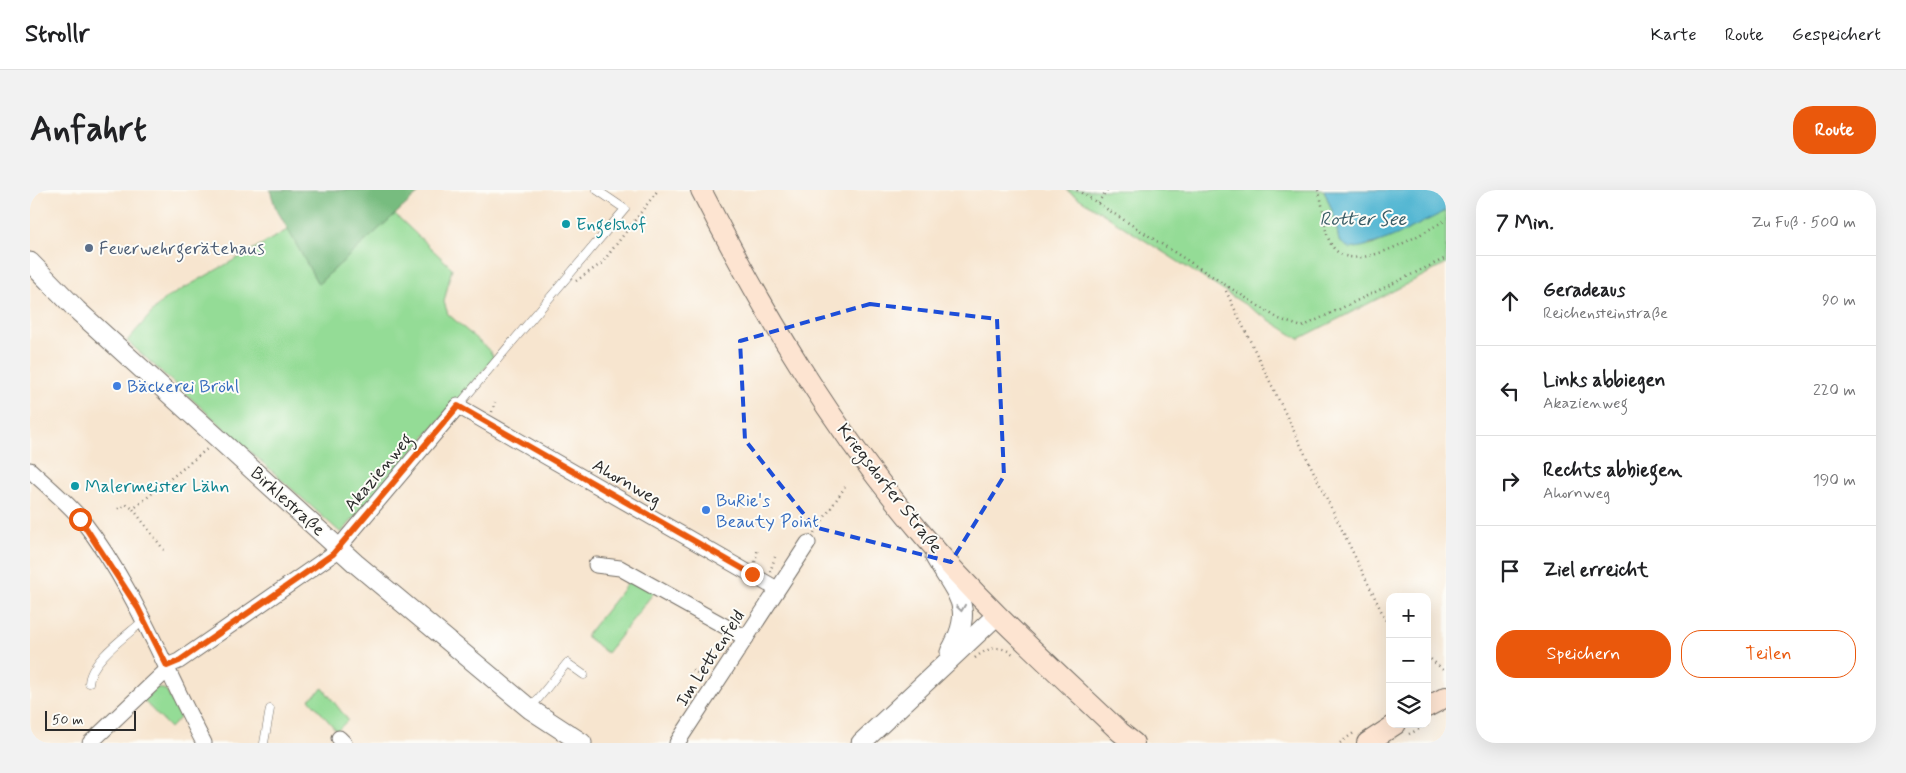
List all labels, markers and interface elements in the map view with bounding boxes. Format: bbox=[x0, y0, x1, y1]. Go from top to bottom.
text: Strollr bbox=[25, 19, 89, 50]
text: Karte bbox=[1651, 23, 1697, 47]
text: Route bbox=[1725, 23, 1764, 47]
text: Gespeichert bbox=[1792, 23, 1881, 47]
button: Route bbox=[1793, 106, 1876, 154]
text: Anfahrt bbox=[30, 107, 147, 153]
water label: Rotter See bbox=[1319, 207, 1408, 232]
text: 7 Min. bbox=[1496, 209, 1554, 237]
text: Zu Fuß · 500 m bbox=[1751, 212, 1856, 233]
place label: Engelshof bbox=[576, 213, 646, 239]
marker: Engelshof bbox=[560, 218, 572, 230]
place label: Feuerwehrgerätehaus bbox=[99, 237, 265, 263]
marker: Feuerwehrgerätehaus bbox=[83, 242, 95, 254]
text: Geradeaus bbox=[1543, 278, 1625, 303]
icon: ahead bbox=[1496, 287, 1524, 315]
text: 90 m bbox=[1822, 290, 1856, 311]
text: Reichensteinstraße bbox=[1543, 303, 1668, 324]
text: Links abbiegen bbox=[1543, 368, 1665, 393]
place label: Bäckerei Bröhl bbox=[127, 375, 239, 399]
icon: left bbox=[1496, 377, 1524, 405]
marker: Bäckerei Bröhl bbox=[111, 380, 123, 392]
text: 220 m bbox=[1813, 380, 1856, 401]
text: Akazienweg bbox=[1543, 393, 1628, 414]
street label: Kriegsdorfer Straße bbox=[830, 419, 948, 559]
street label: Akazienweg bbox=[339, 428, 420, 518]
street label: Ahornweg bbox=[588, 454, 665, 512]
text: Rechts abbiegen bbox=[1543, 458, 1682, 483]
street label: Birklestraße bbox=[245, 462, 330, 542]
icon: right bbox=[1496, 467, 1524, 495]
text: 190 m bbox=[1813, 470, 1856, 491]
place label: Malermeister Lähn bbox=[85, 475, 230, 499]
marker: Malermeister Lähn bbox=[69, 480, 81, 492]
text: Ahornweg bbox=[1543, 483, 1610, 504]
place label: BuRie's Beauty Point bbox=[716, 489, 819, 534]
marker: BuRie's Beauty Point bbox=[700, 504, 712, 516]
route start bbox=[69, 508, 92, 531]
icon: arrive bbox=[1496, 557, 1524, 585]
text: Ziel erreicht bbox=[1543, 558, 1648, 583]
route end bbox=[741, 563, 764, 586]
map controls bbox=[1386, 593, 1431, 728]
button: + bbox=[1386, 593, 1431, 638]
one-way arrow bbox=[955, 605, 966, 613]
street label: Im Lettenfeld bbox=[671, 606, 751, 711]
button: Speichern bbox=[1496, 630, 1671, 678]
button: Teilen bbox=[1681, 630, 1856, 678]
button: − bbox=[1386, 638, 1431, 683]
button: layers bbox=[1386, 683, 1431, 728]
scale bar bbox=[45, 708, 136, 731]
text: 50 m bbox=[52, 711, 83, 729]

